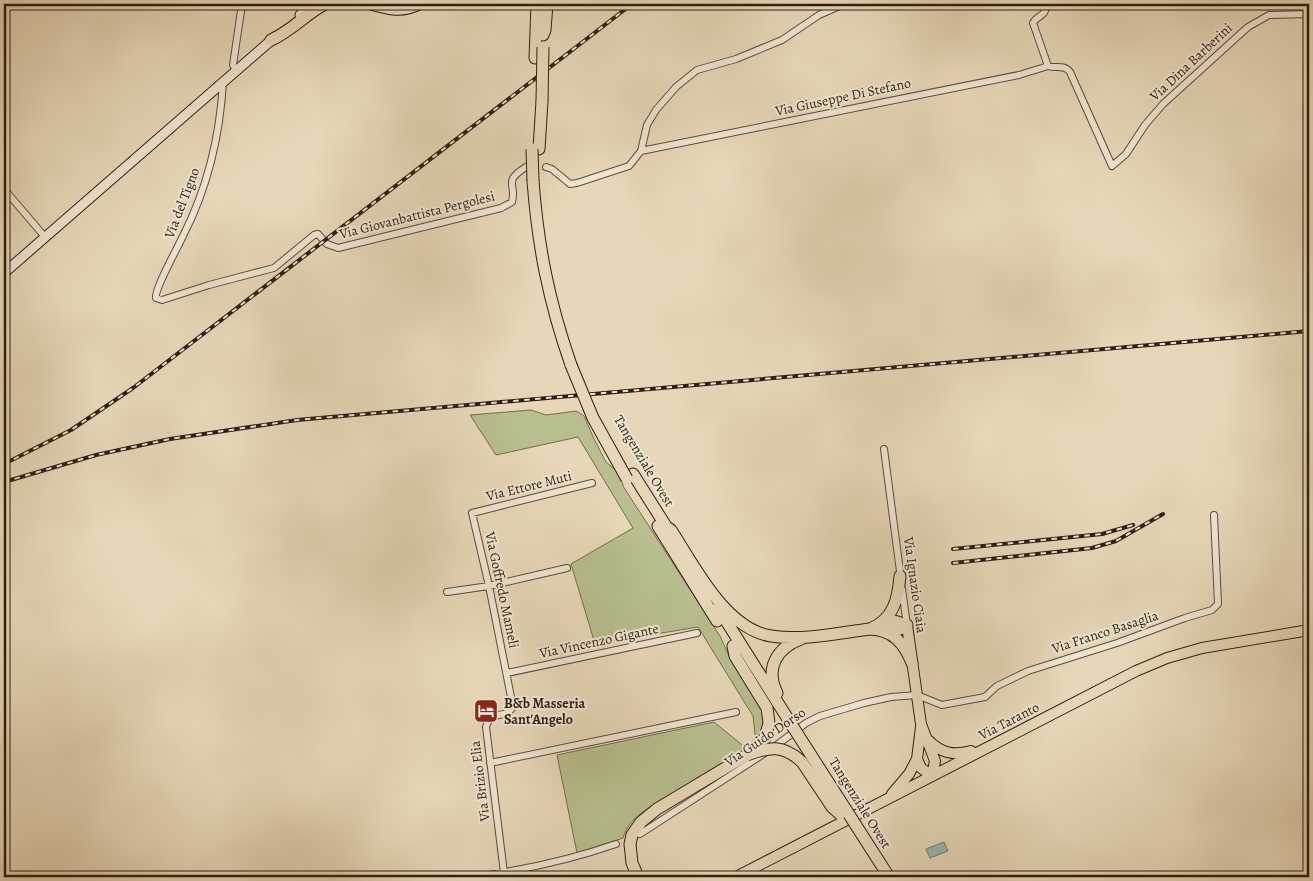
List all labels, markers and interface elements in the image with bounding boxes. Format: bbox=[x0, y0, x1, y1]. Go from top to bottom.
street label: Via Dina Barberini bbox=[1145, 19, 1236, 106]
street label: Via Giuseppe Di Stefano bbox=[773, 73, 913, 121]
street label: Via del Tigno bbox=[160, 165, 204, 242]
street label: Via Giovanbattista Pergolesi bbox=[336, 186, 497, 244]
street label: Tangenziale Ovest bbox=[609, 412, 679, 511]
street label: Via Ettore Muti bbox=[483, 466, 574, 506]
street label: Via Goffredo Mameli bbox=[480, 529, 524, 650]
street label: Via Ignazio Ciaia bbox=[899, 535, 931, 635]
street label: Via Franco Basaglia bbox=[1048, 606, 1161, 658]
street label: Via Vincenzo Gigante bbox=[537, 619, 660, 663]
place label: B&b Masseria Sant'Angelo bbox=[504, 694, 586, 729]
hotel icon: B&b Masseria Sant'Angelo bbox=[473, 698, 499, 724]
street label: Via Taranto bbox=[975, 698, 1043, 745]
street label: Via Guido Dorso bbox=[720, 703, 809, 772]
street label: Via Brizio Elia bbox=[466, 739, 494, 823]
street label: Tangenziale Ovest bbox=[824, 754, 896, 852]

